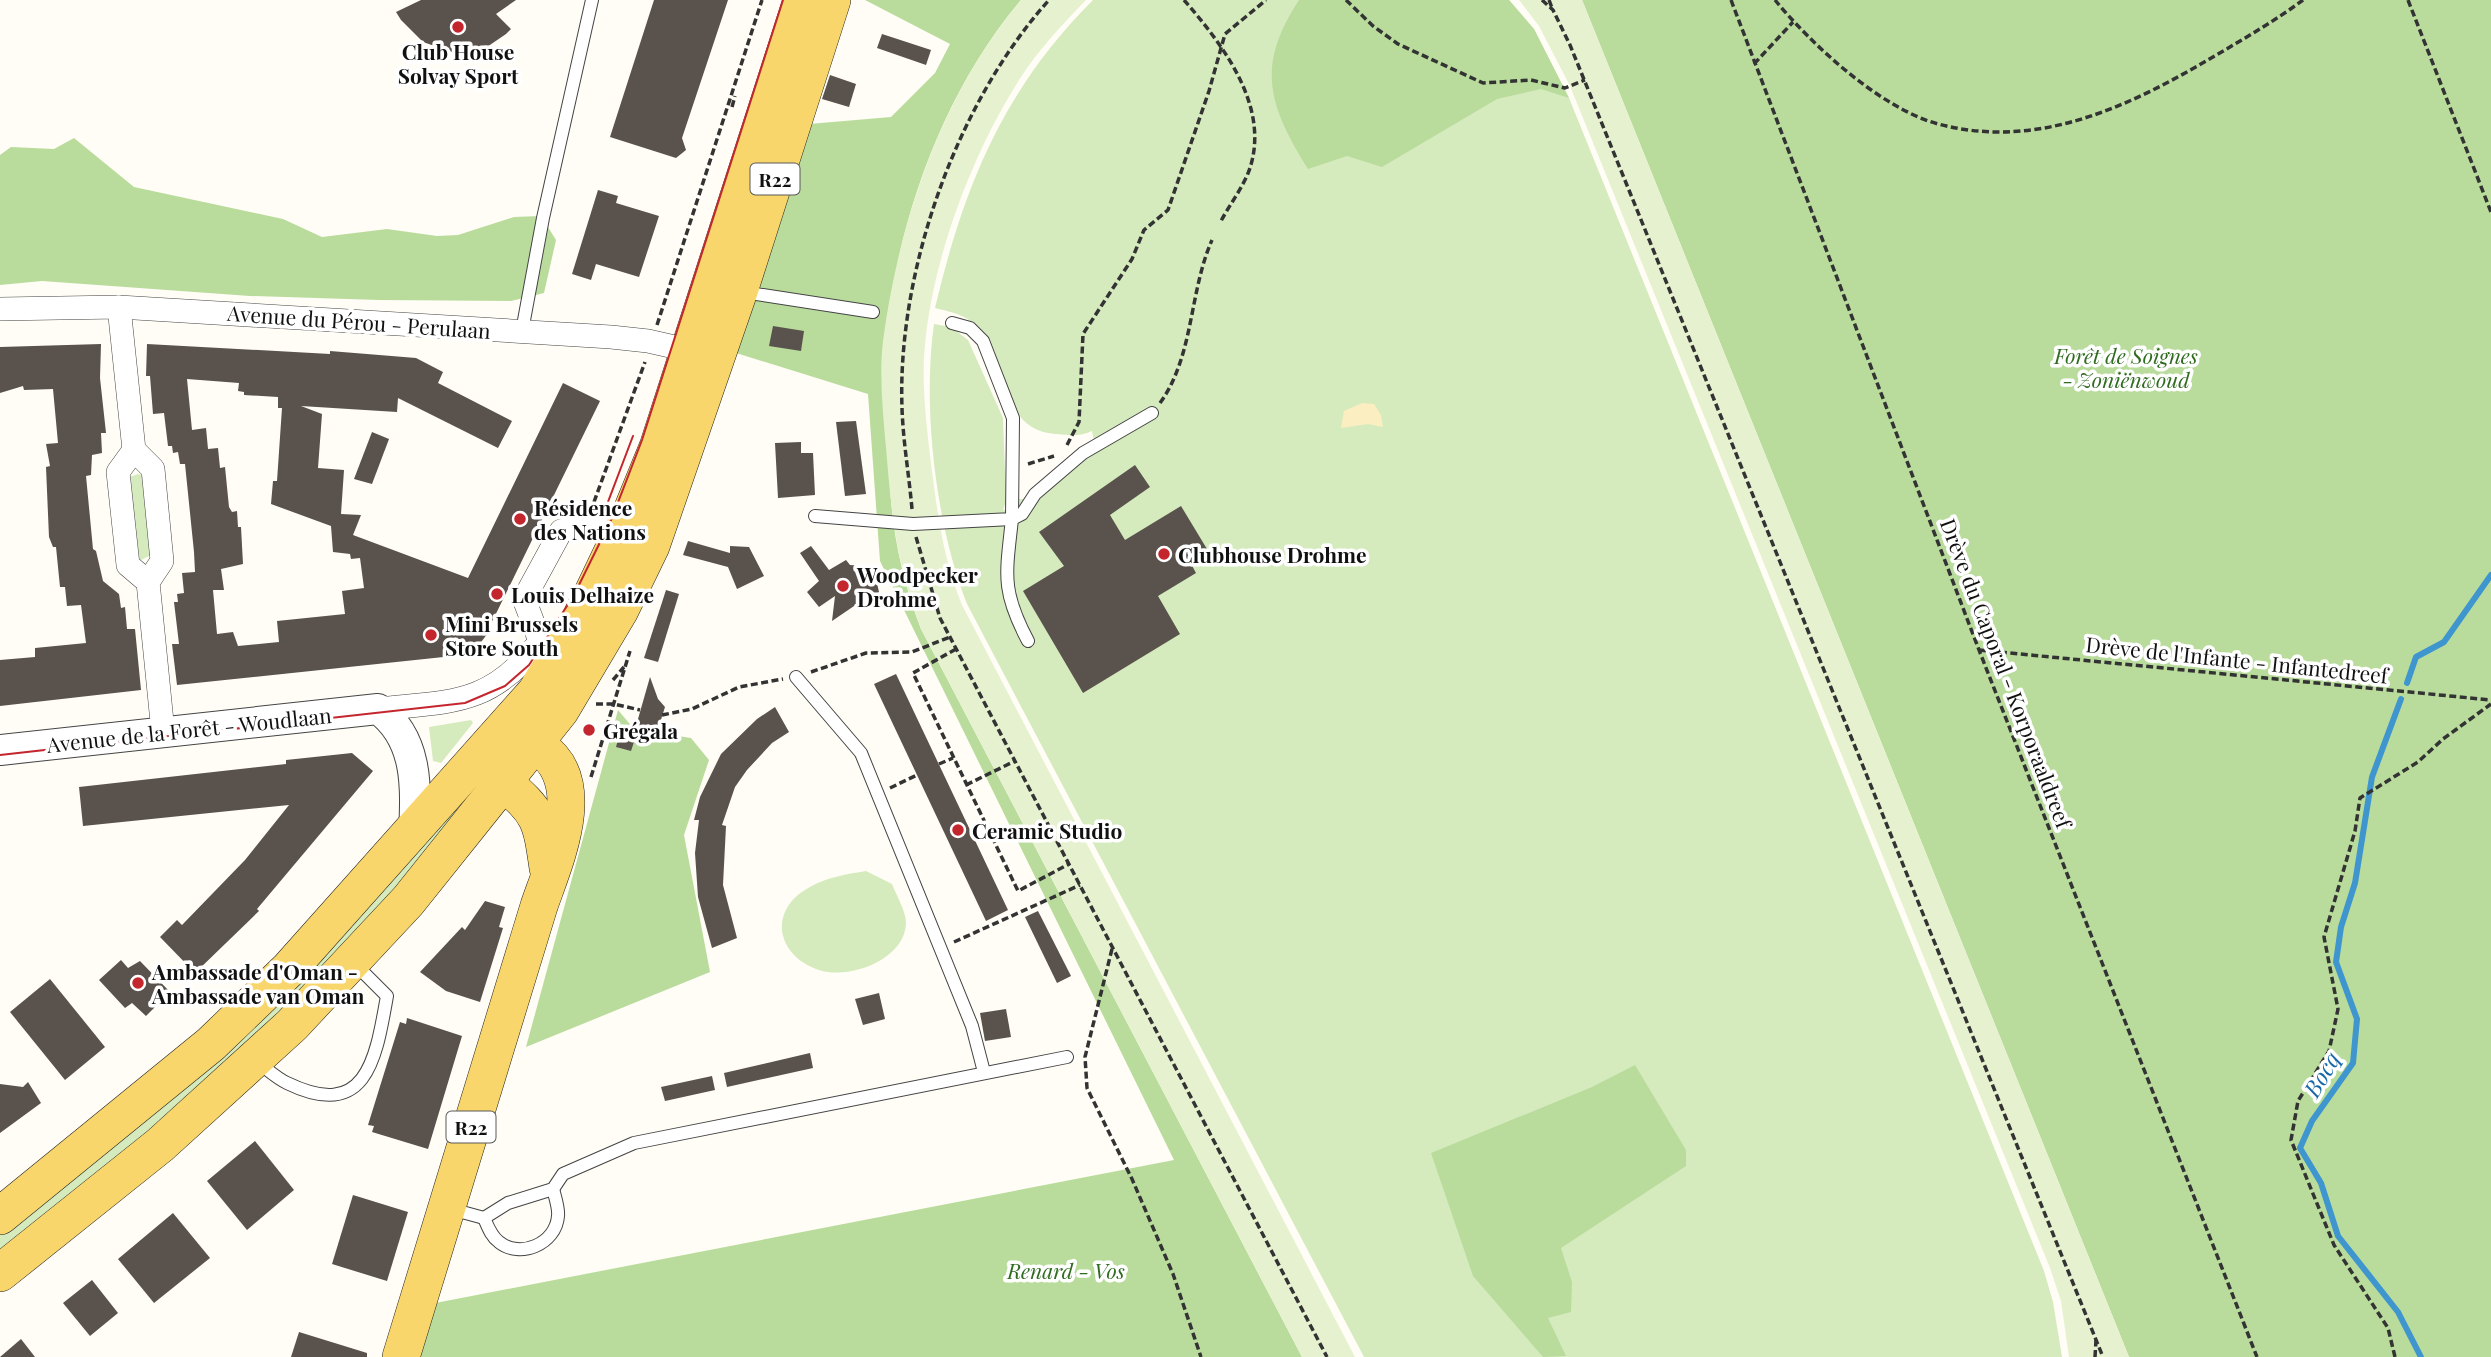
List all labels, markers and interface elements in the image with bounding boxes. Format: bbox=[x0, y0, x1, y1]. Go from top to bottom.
marker: Club House Solvay Sport bbox=[450, 19, 466, 35]
place label: Club House Solvay Sport bbox=[398, 37, 519, 89]
road number: R22 bbox=[750, 164, 800, 195]
street label: Avenue du Pérou - Perulaan bbox=[225, 298, 492, 344]
park label: Forêt de Soignes - Zoniënwoud bbox=[2053, 341, 2198, 393]
place label: Résidence des Nations bbox=[534, 493, 646, 545]
marker: Résidence des Nations bbox=[512, 511, 528, 527]
street label: Drève du Caporal - Korporaaldreef bbox=[1935, 514, 2080, 834]
place label: Clubhouse Drohme bbox=[1178, 540, 1367, 568]
marker: Clubhouse Drohme bbox=[1156, 546, 1172, 562]
place label: Woodpecker Drohme bbox=[856, 560, 978, 612]
marker: Woodpecker Drohme bbox=[835, 578, 851, 594]
place label: Louis Delhaize bbox=[511, 580, 654, 608]
marker: Louis Delhaize bbox=[489, 586, 505, 602]
place label: Mini Brussels Store South bbox=[445, 609, 578, 661]
marker: Mini Brussels Store South bbox=[423, 627, 439, 643]
street label: Drève de l'Infante - Infantedreef bbox=[2085, 629, 2391, 689]
street label: Avenue de la Forêt - Woudlaan bbox=[44, 700, 333, 758]
place label: Grégala bbox=[603, 716, 678, 744]
marker: Grégala bbox=[581, 722, 597, 738]
place label: Ceramic Studio bbox=[972, 816, 1122, 844]
marker: Ceramic Studio bbox=[950, 822, 966, 838]
place label: Ambassade d'Oman - Ambassade van Oman bbox=[151, 957, 365, 1009]
marker: Ambassade d'Oman - Ambassade van Oman bbox=[130, 975, 146, 991]
water label: Bocq bbox=[2295, 1045, 2347, 1103]
road number: R22 bbox=[447, 1112, 496, 1142]
park label: Renard - Vos bbox=[1006, 1256, 1125, 1284]

